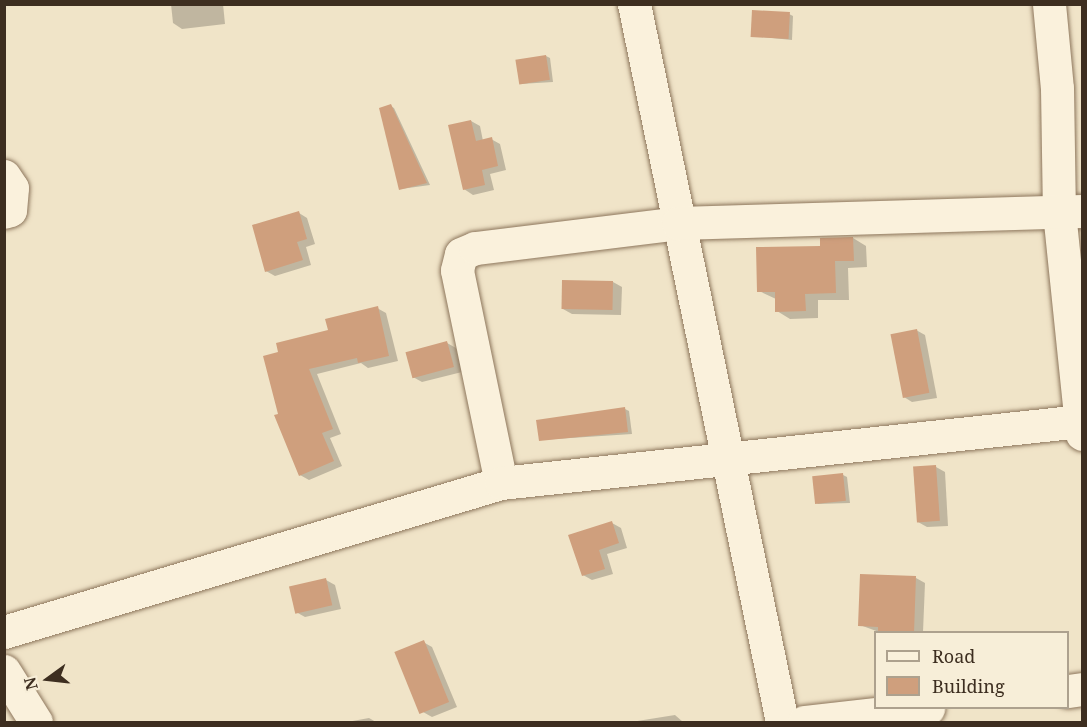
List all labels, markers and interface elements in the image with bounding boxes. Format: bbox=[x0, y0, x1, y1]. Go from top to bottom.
legend bbox=[874, 631, 1069, 709]
text: Road bbox=[932, 644, 975, 668]
north arrow bbox=[18, 649, 78, 709]
text: Building bbox=[932, 674, 1005, 698]
text: N bbox=[18, 675, 43, 693]

